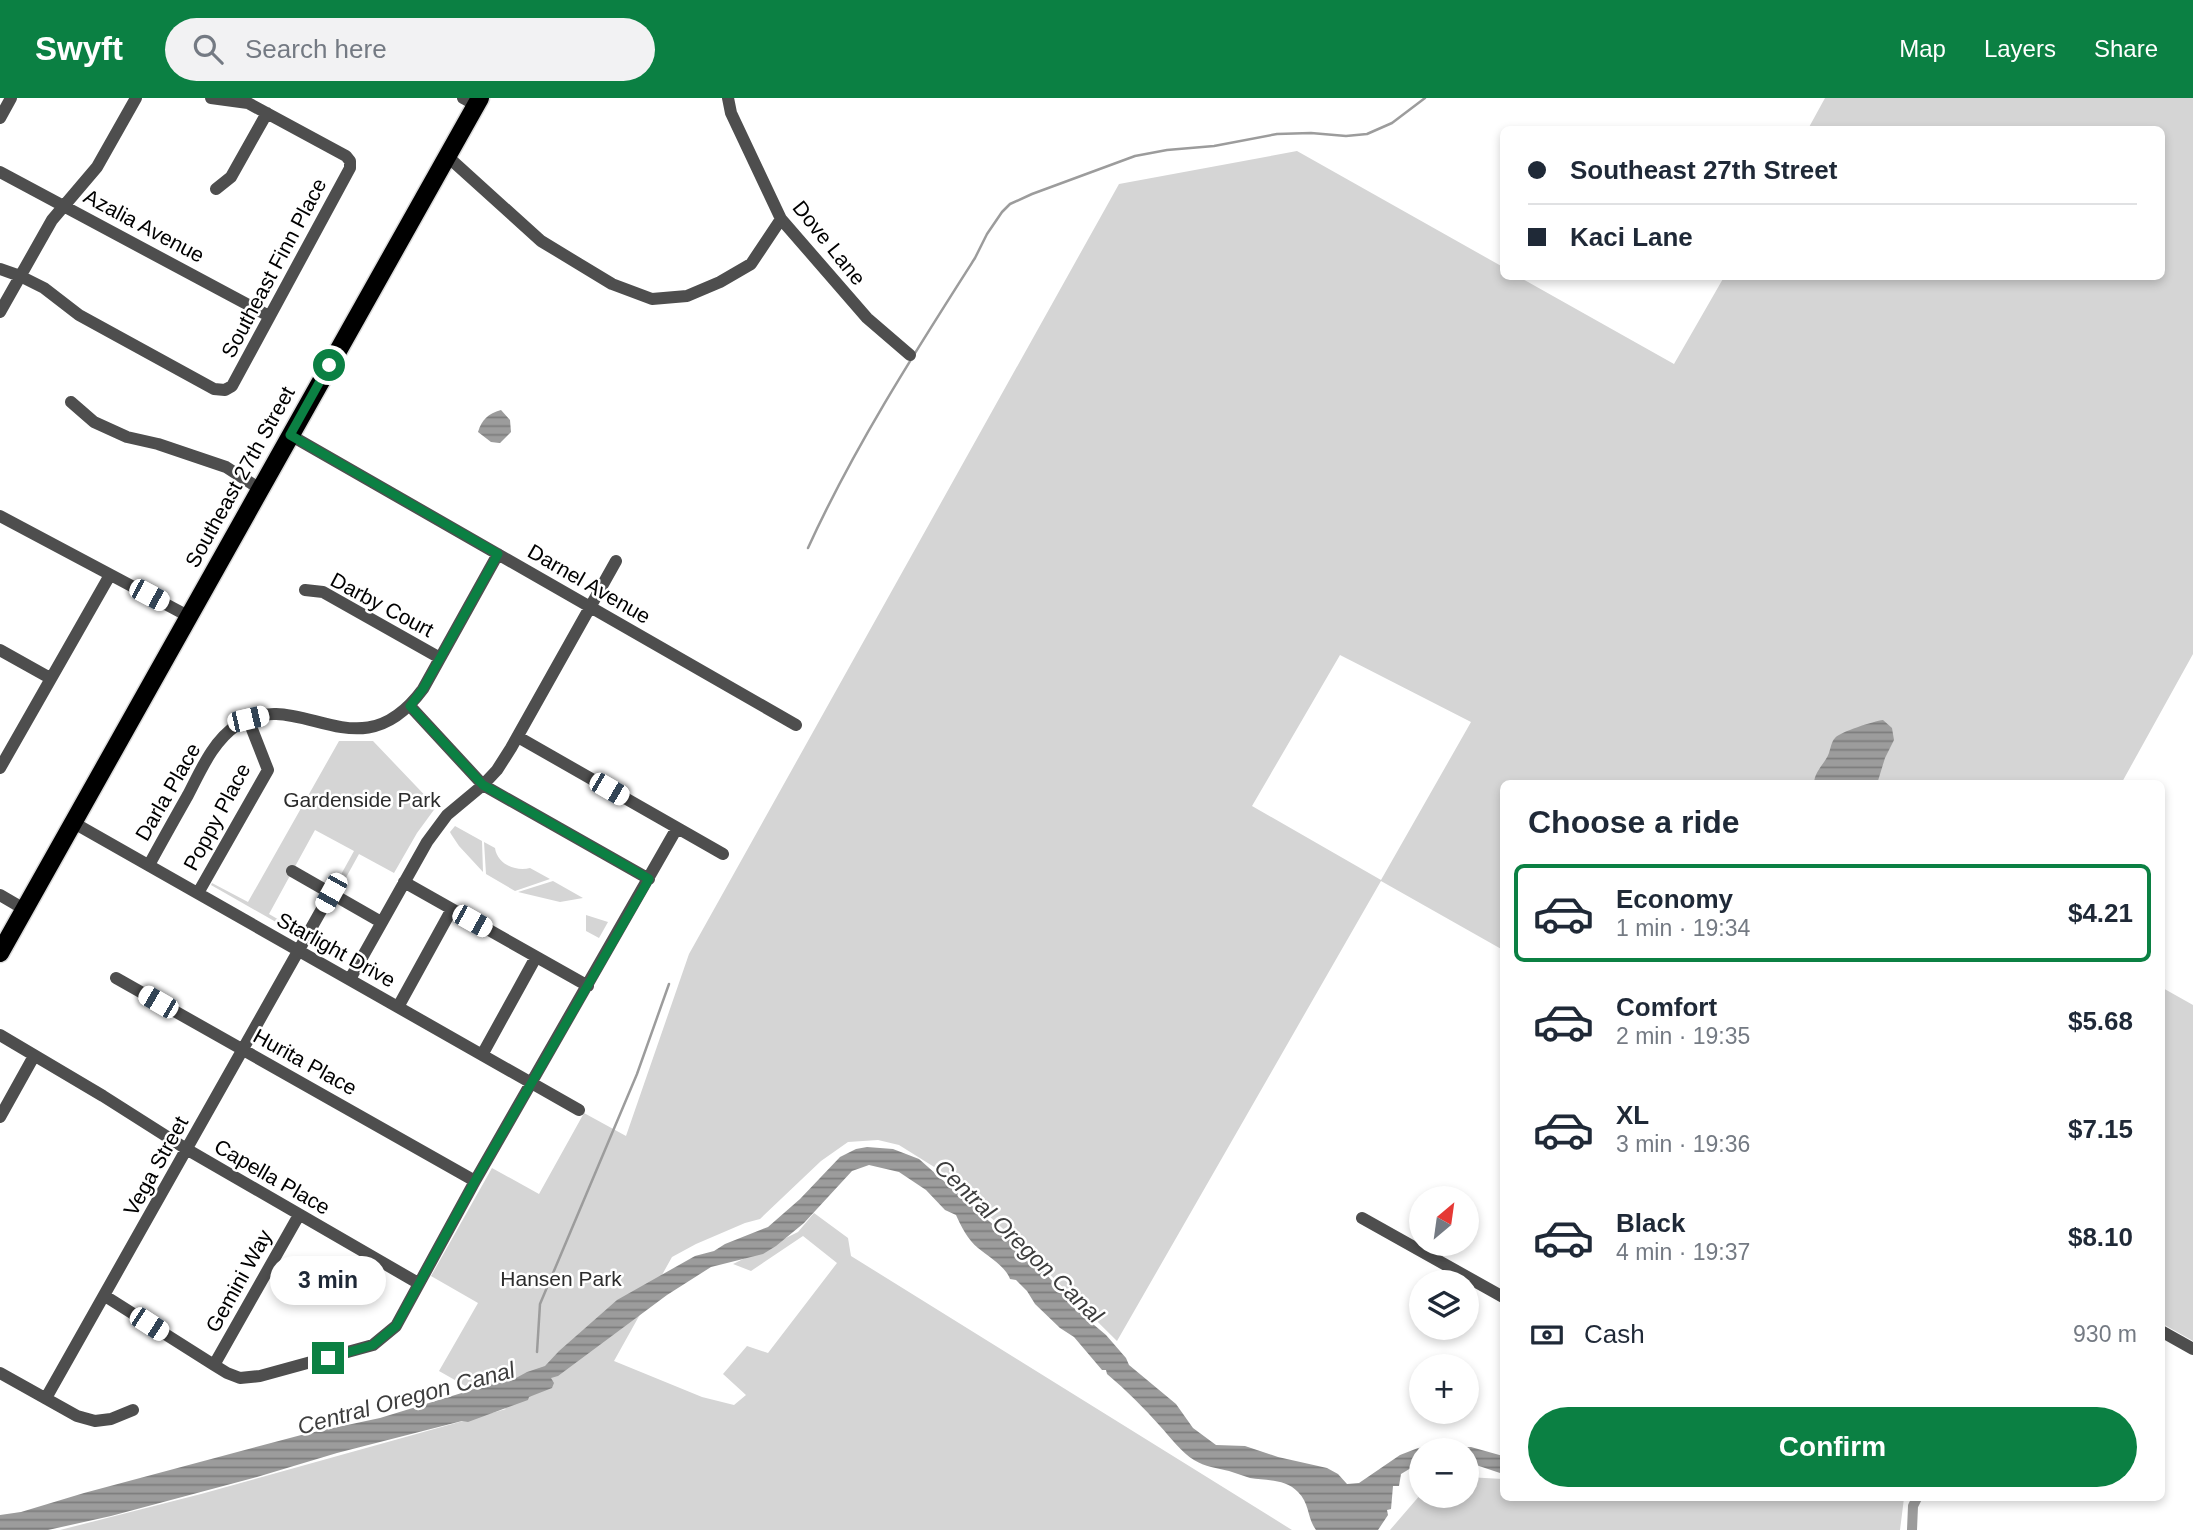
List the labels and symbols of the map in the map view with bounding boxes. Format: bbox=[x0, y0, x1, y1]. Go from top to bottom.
street label: Southeast Finn Place bbox=[217, 174, 331, 361]
street label: Azalia Avenue bbox=[80, 184, 208, 267]
street label: Dove Lane bbox=[788, 196, 870, 289]
route start bbox=[313, 349, 345, 381]
street label: Southeast 27th Street bbox=[180, 382, 299, 571]
street label: Darnel Avenue bbox=[524, 539, 654, 628]
street label: Darby Court bbox=[327, 568, 438, 641]
car bbox=[126, 576, 173, 614]
car bbox=[226, 704, 271, 734]
street label: Darla Place bbox=[130, 739, 205, 845]
street label: Poppy Place bbox=[179, 759, 254, 874]
car bbox=[586, 769, 633, 809]
park label: Gardenside Park bbox=[283, 788, 441, 811]
car bbox=[312, 870, 351, 916]
car bbox=[449, 902, 496, 940]
street label: Starlight Drive bbox=[273, 908, 399, 992]
car bbox=[135, 982, 182, 1022]
street label: Hurita Place bbox=[250, 1024, 361, 1099]
street label: Vega Street bbox=[119, 1112, 192, 1219]
street label: Capella Place bbox=[210, 1134, 334, 1219]
water label: Central Oregon Canal bbox=[929, 1154, 1109, 1329]
north arrow bbox=[1409, 1186, 1479, 1256]
street label: Gemini Way bbox=[201, 1225, 276, 1336]
callout: 3 min bbox=[270, 1256, 386, 1306]
park label: Hansen Park bbox=[500, 1267, 622, 1290]
car bbox=[126, 1304, 173, 1344]
route end bbox=[312, 1342, 344, 1374]
water label: Central Oregon Canal bbox=[295, 1356, 518, 1440]

